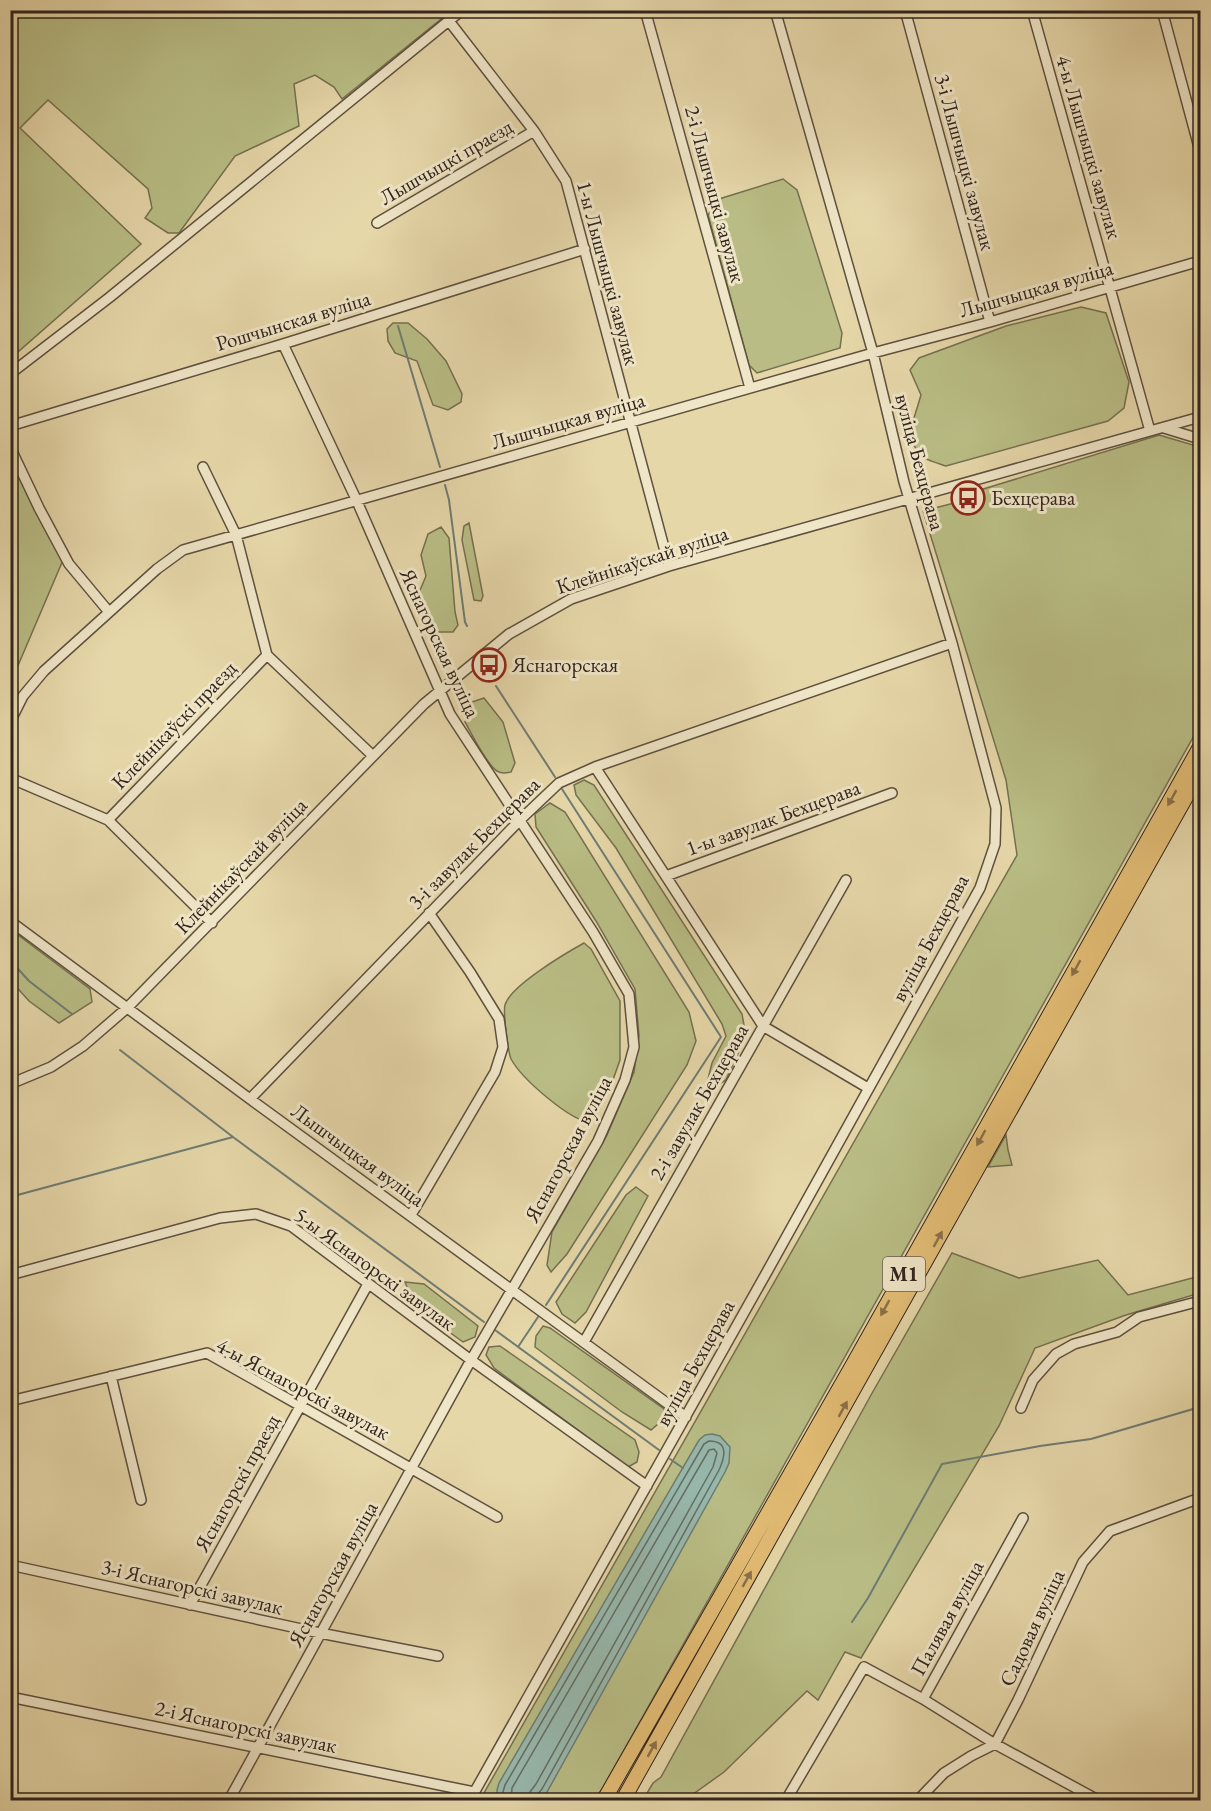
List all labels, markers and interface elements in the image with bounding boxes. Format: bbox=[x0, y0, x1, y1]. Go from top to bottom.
street label: 4-ы Лышчыцкі завулак bbox=[1050, 52, 1129, 242]
street label: 3-і Лышчыцкі завулак bbox=[929, 70, 1002, 253]
street label: 2-і Лышчыцкі завулак bbox=[679, 102, 752, 285]
street label: Лышчыцкі праезд bbox=[374, 112, 518, 211]
street label: 1-ы Лышчыцкі завулак bbox=[571, 178, 646, 368]
street label: Лышчыцкая вуліца bbox=[956, 254, 1116, 323]
street label: Рошчынская вуліца bbox=[212, 284, 374, 357]
street label: Лышчыцкая вуліца bbox=[488, 386, 648, 455]
street label: вуліца Бехцерава bbox=[889, 391, 952, 534]
bus stop icon: Бехцерава bbox=[950, 480, 986, 516]
place label: Бехцерава bbox=[991, 484, 1076, 511]
street label: Клейнікаўскай вуліца bbox=[552, 519, 732, 600]
street label: Яснагорская вуліца bbox=[394, 563, 487, 722]
bus stop icon: Яснагорская bbox=[471, 647, 507, 683]
place label: Яснагорская bbox=[511, 651, 618, 678]
street label: Клейнікаўскі праезд bbox=[105, 654, 242, 795]
street label: 3-і завулак Бехцерава bbox=[402, 770, 546, 914]
street label: 1-ы завулак Бехцерава bbox=[682, 773, 864, 862]
one-way arrow bbox=[1167, 790, 1177, 807]
street label: Клейнікаўскай вуліца bbox=[169, 791, 313, 939]
street label: вуліца Бехцерава bbox=[885, 869, 975, 1006]
one-way arrow bbox=[1071, 959, 1081, 976]
street label: 2-і завулак Бехцерава bbox=[643, 1018, 755, 1185]
street label: Яснагорская вуліца bbox=[517, 1070, 618, 1227]
street label: Лышчыцкая вуліца bbox=[286, 1097, 431, 1213]
one-way arrow bbox=[976, 1129, 986, 1146]
street label: 5-ы Яснагорскі завулак bbox=[289, 1201, 461, 1336]
one-way arrow bbox=[933, 1230, 943, 1247]
road number: М1 bbox=[883, 1257, 925, 1291]
street label: вуліца Бехцерава bbox=[649, 1294, 741, 1431]
one-way arrow bbox=[880, 1299, 890, 1316]
street label: 4-ы Яснагорскі завулак bbox=[212, 1331, 395, 1446]
one-way arrow bbox=[838, 1401, 848, 1418]
street label: Яснагорскі праезд bbox=[187, 1409, 286, 1557]
street label: Яснагорская вуліца bbox=[281, 1496, 384, 1652]
street label: 3-і Яснагорскі завулак bbox=[99, 1553, 285, 1621]
street label: Палявая вуліца bbox=[904, 1555, 990, 1680]
street label: Садовая вуліца bbox=[993, 1565, 1071, 1690]
one-way arrow bbox=[742, 1571, 752, 1588]
street label: 2-і Яснагорскі завулак bbox=[153, 1694, 340, 1759]
one-way arrow bbox=[647, 1741, 657, 1758]

